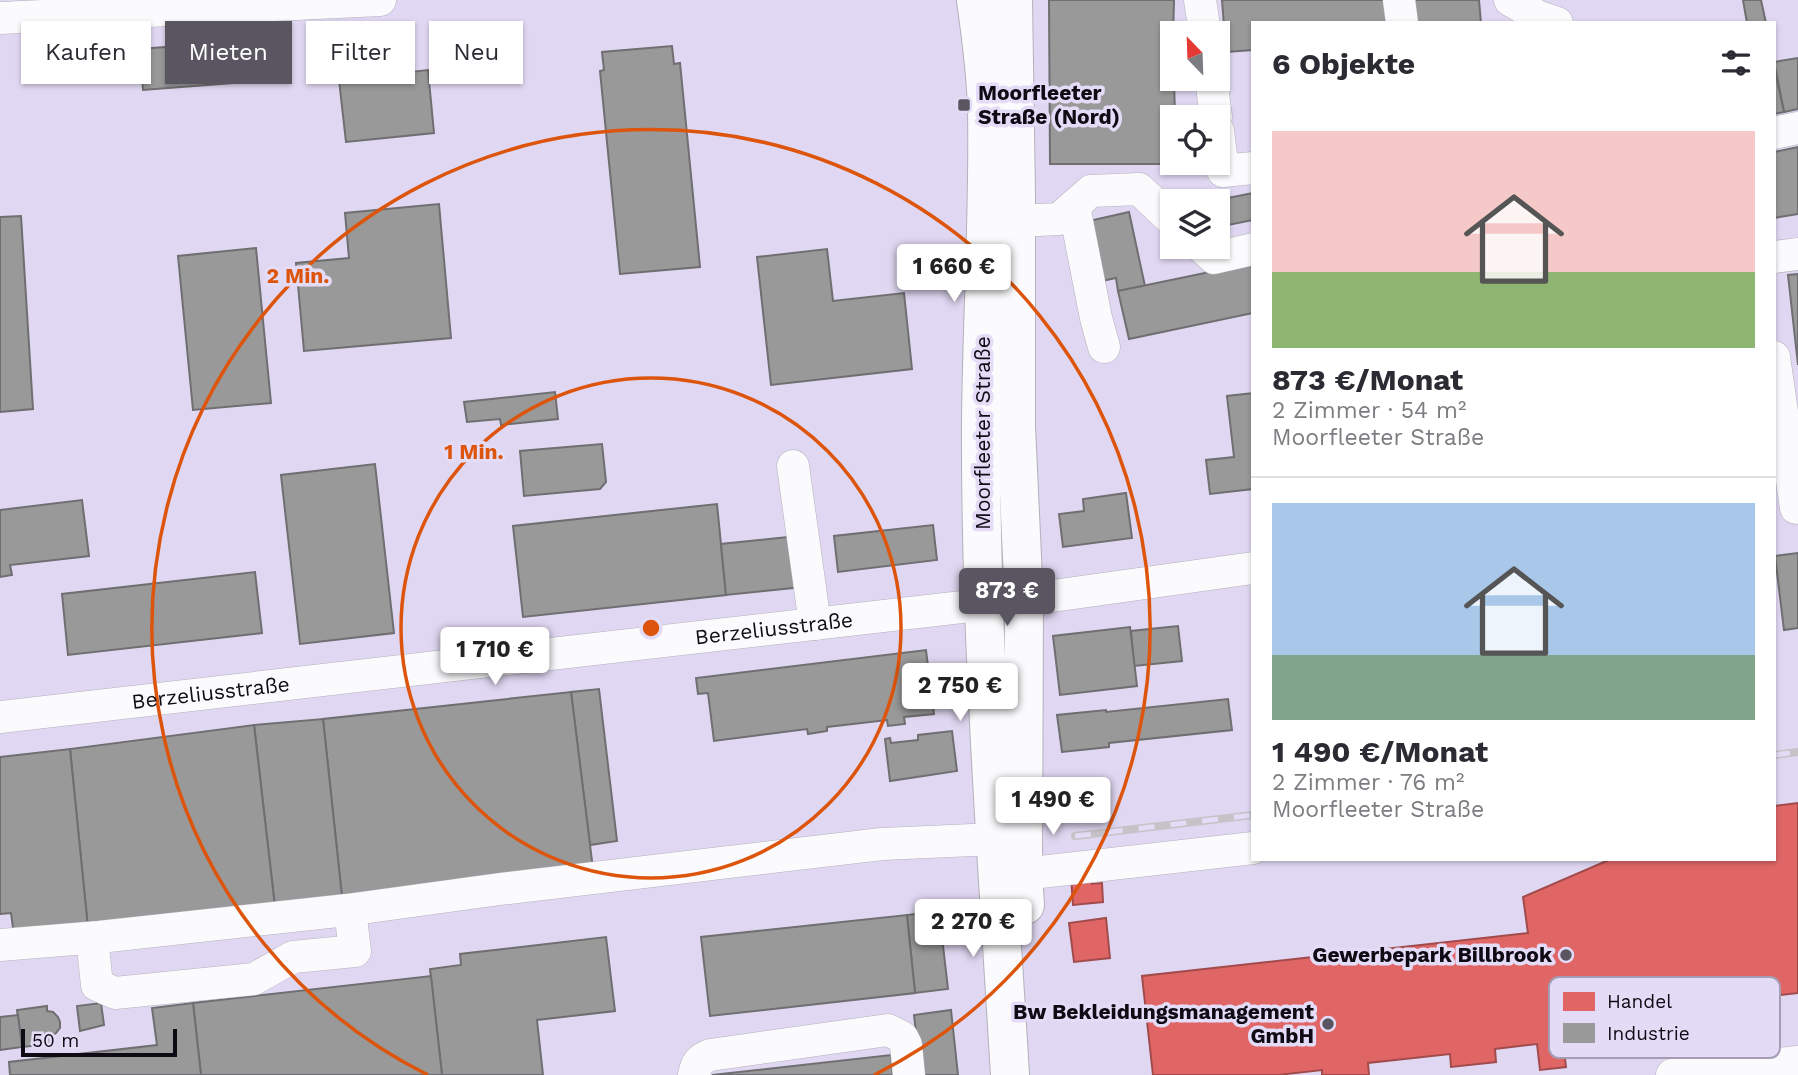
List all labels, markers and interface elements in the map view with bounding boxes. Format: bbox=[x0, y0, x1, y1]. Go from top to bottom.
chip: Kaufen bbox=[21, 21, 151, 84]
chip: Mieten bbox=[165, 21, 292, 84]
chip: Filter bbox=[306, 21, 415, 84]
chip: Neu bbox=[429, 21, 523, 84]
north arrow bbox=[1160, 21, 1230, 91]
map controls bbox=[1160, 21, 1230, 259]
icon: filters bbox=[1717, 44, 1755, 82]
text: 6 Objekte bbox=[1272, 46, 1415, 81]
place label: Moorfleeter Straße (Nord) bbox=[978, 80, 1120, 129]
marker: Moorfleeter Straße (Nord) bbox=[956, 97, 972, 113]
button: locate bbox=[1160, 105, 1230, 175]
icon: home bbox=[1451, 176, 1577, 302]
button: layers bbox=[1160, 189, 1230, 259]
pin: 1 660 € bbox=[889, 244, 1019, 304]
text: 1 660 € bbox=[913, 253, 995, 280]
text: 2 Min. bbox=[267, 263, 329, 288]
street label: Moorfleeter Straße bbox=[970, 336, 995, 530]
text: 873 €/Monat bbox=[1272, 362, 1463, 397]
text: 2 Zimmer · 54 m² bbox=[1272, 397, 1466, 424]
text: Moorfleeter Straße bbox=[1272, 424, 1484, 451]
text: 1 Min. bbox=[444, 439, 504, 464]
icon: home bbox=[1451, 548, 1577, 674]
pin: 873 € bbox=[958, 568, 1056, 628]
text: 873 € bbox=[975, 577, 1039, 604]
street label: Berzeliusstraße bbox=[694, 607, 854, 650]
centre of rings bbox=[639, 616, 663, 640]
pin: 1 710 € bbox=[430, 628, 560, 687]
text: 1 710 € bbox=[456, 636, 534, 663]
pin: 2 750 € bbox=[895, 664, 1025, 723]
street label: Berzeliusstraße bbox=[130, 671, 291, 714]
text: 2 750 € bbox=[918, 672, 1002, 699]
text: 1 490 €/Monat bbox=[1272, 734, 1488, 769]
text: 2 Zimmer · 76 m² bbox=[1272, 769, 1464, 796]
pin: 1 490 € bbox=[988, 778, 1118, 837]
text: 1 490 € bbox=[1011, 786, 1095, 813]
text: Moorfleeter Straße bbox=[1272, 796, 1484, 823]
pin: 2 270 € bbox=[908, 900, 1038, 959]
text: 2 270 € bbox=[931, 908, 1015, 935]
place label: Gewerbepark Billbrook bbox=[1312, 942, 1553, 967]
marker: Gewerbepark Billbrook bbox=[1558, 947, 1574, 963]
legend bbox=[1549, 977, 1780, 1058]
text: Handel bbox=[1607, 990, 1672, 1013]
place label: Bw Bekleidungsmanagement GmbH bbox=[1013, 999, 1314, 1048]
marker: Bw Bekleidungsmanagement GmbH bbox=[1320, 1016, 1336, 1032]
text: Industrie bbox=[1607, 1022, 1690, 1045]
scale bar bbox=[21, 1026, 177, 1058]
text: 50 m bbox=[32, 1029, 79, 1052]

